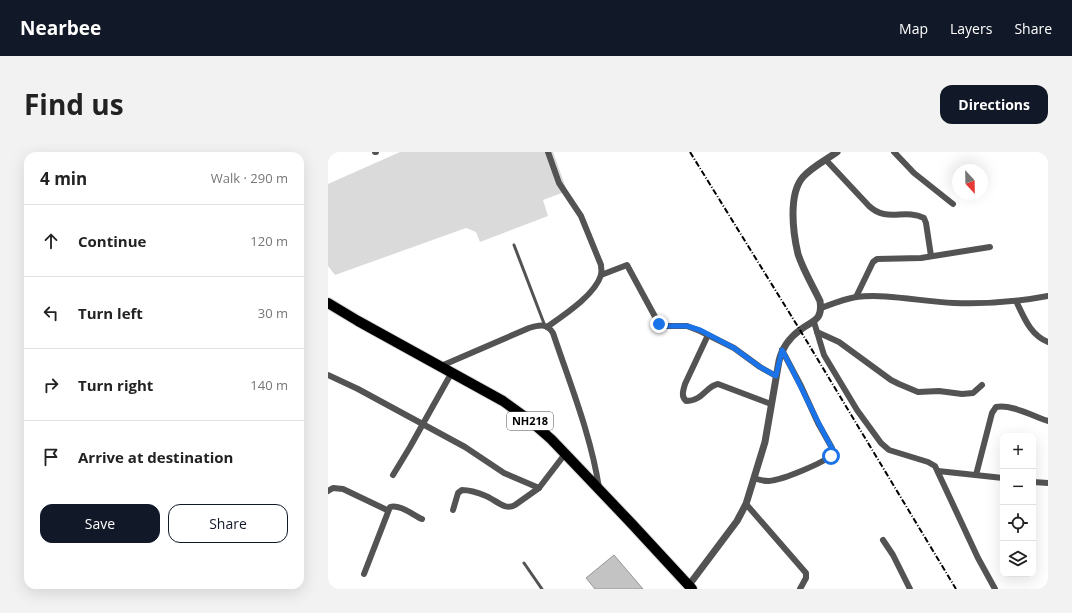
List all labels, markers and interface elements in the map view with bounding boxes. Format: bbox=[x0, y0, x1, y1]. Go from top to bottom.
text: Nearbee bbox=[20, 15, 101, 41]
text: Map bbox=[899, 19, 928, 38]
text: Layers bbox=[950, 19, 992, 38]
text: Share bbox=[1014, 19, 1052, 38]
text: Find us bbox=[24, 85, 124, 123]
button: Directions bbox=[940, 85, 1048, 124]
north arrow bbox=[952, 164, 988, 200]
text: 4 min bbox=[40, 167, 87, 190]
text: Walk · 290 m bbox=[211, 169, 288, 187]
icon: ahead bbox=[40, 230, 62, 252]
text: Continue bbox=[78, 231, 146, 251]
text: 120 m bbox=[250, 232, 288, 250]
icon: left bbox=[40, 302, 62, 324]
text: Turn left bbox=[78, 303, 143, 323]
text: 30 m bbox=[258, 304, 288, 322]
route end bbox=[650, 315, 668, 333]
icon: right bbox=[40, 374, 62, 396]
text: Turn right bbox=[78, 375, 153, 395]
text: 140 m bbox=[250, 376, 288, 394]
road number: NH218 bbox=[507, 412, 553, 430]
map controls bbox=[1000, 433, 1036, 577]
button: + bbox=[1000, 433, 1036, 469]
icon: arrive bbox=[40, 446, 62, 468]
text: Arrive at destination bbox=[78, 447, 233, 467]
route start bbox=[822, 447, 840, 465]
button: − bbox=[1000, 469, 1036, 505]
button: Save bbox=[40, 504, 160, 543]
button: Share bbox=[168, 504, 288, 543]
button: locate bbox=[1000, 505, 1036, 541]
button: layers bbox=[1000, 541, 1036, 577]

